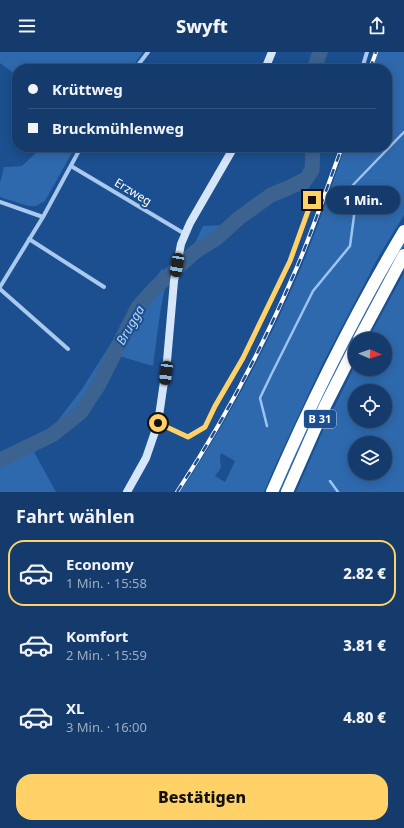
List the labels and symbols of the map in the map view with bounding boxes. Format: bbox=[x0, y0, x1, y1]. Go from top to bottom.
street label: Erzweg bbox=[111, 174, 155, 209]
callout: 1 Min. bbox=[326, 186, 400, 214]
route end bbox=[303, 191, 321, 209]
car bbox=[169, 252, 185, 278]
water label: Brugga bbox=[111, 301, 149, 348]
north arrow bbox=[348, 332, 392, 376]
car bbox=[159, 360, 173, 386]
road number: B 31 bbox=[304, 410, 336, 428]
route start bbox=[149, 414, 167, 432]

